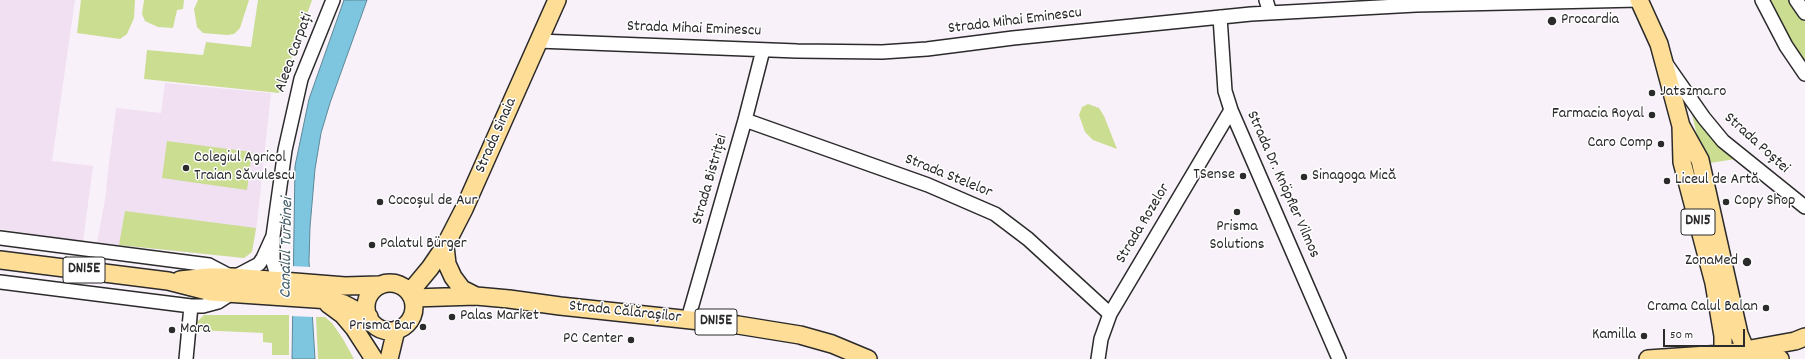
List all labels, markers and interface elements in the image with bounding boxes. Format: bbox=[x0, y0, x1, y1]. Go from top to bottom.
street label: Strada Mihai Eminescu bbox=[947, 4, 1083, 40]
street label: Aleea Carpați bbox=[272, 11, 318, 95]
place label: Procardia bbox=[1561, 11, 1619, 31]
marker: Procardia bbox=[1546, 15, 1558, 27]
street label: Strada Mihai Eminescu bbox=[626, 18, 762, 42]
place label: Jatszma.ro bbox=[1660, 83, 1726, 103]
marker: Jatszma.ro bbox=[1647, 88, 1657, 98]
street label: Strada Sinaia bbox=[472, 95, 522, 177]
place label: Farmacia Royal bbox=[1552, 105, 1644, 125]
street label: Strada Dr. Knöpfler Vilmos bbox=[1241, 109, 1323, 261]
street label: Strada Poștei bbox=[1719, 109, 1793, 179]
marker: Farmacia Royal bbox=[1647, 110, 1657, 120]
street label: Strada Bistriței bbox=[689, 133, 733, 227]
place label: Caro Comp bbox=[1587, 134, 1653, 154]
marker: Caro Comp bbox=[1656, 139, 1666, 149]
place label: Colegiul Agricol Traian Săvulescu bbox=[194, 149, 295, 187]
street label: Strada Stelelor bbox=[901, 151, 995, 203]
marker: Colegiul Agricol Traian Săvulescu bbox=[181, 163, 191, 173]
place label: TSense bbox=[1193, 166, 1235, 186]
place label: Sinagoga Mică bbox=[1312, 167, 1396, 187]
marker: TSense bbox=[1238, 171, 1248, 181]
place label: Liceul de Artă bbox=[1675, 171, 1759, 191]
marker: Sinagoga Mică bbox=[1299, 172, 1309, 182]
marker: Liceul de Artă bbox=[1662, 176, 1672, 186]
street label: Strada Rozelor bbox=[1113, 180, 1175, 268]
place label: Cocoșul de Aur bbox=[388, 192, 477, 212]
place label: Copy Shop bbox=[1734, 192, 1795, 212]
water label: Canalul Turbinei bbox=[277, 197, 299, 299]
marker: Cocoșul de Aur bbox=[375, 197, 385, 207]
marker: Copy Shop bbox=[1721, 197, 1731, 207]
marker: Prisma Solutions bbox=[1232, 207, 1242, 217]
road number: DN15 bbox=[1681, 209, 1715, 235]
place label: Prisma Solutions bbox=[1210, 218, 1264, 256]
place label: Palatul Bürger bbox=[380, 235, 467, 255]
marker: Palatul Bürger bbox=[367, 240, 377, 250]
place label: ZonaMed bbox=[1685, 252, 1738, 272]
marker: ZonaMed bbox=[1741, 256, 1753, 268]
road number: DN15E bbox=[63, 257, 105, 283]
street label: Strada Călărașilor bbox=[568, 298, 682, 328]
place label: Crama Calul Balan bbox=[1647, 298, 1758, 318]
marker: Crama Calul Balan bbox=[1761, 303, 1771, 313]
place label: Palas Market bbox=[460, 307, 539, 327]
road number: DN15E bbox=[695, 309, 737, 335]
marker: Palas Market bbox=[447, 312, 457, 322]
place label: Prisma Bar bbox=[349, 317, 415, 337]
place label: Mara bbox=[180, 320, 210, 340]
scale bar bbox=[1665, 321, 1747, 347]
marker: Prisma Bar bbox=[418, 322, 428, 332]
marker: Mara bbox=[167, 325, 177, 335]
place label: Kamilla bbox=[1592, 326, 1636, 346]
text: 50 m bbox=[1670, 327, 1693, 344]
place label: PC Center bbox=[563, 330, 623, 350]
marker: Kamilla bbox=[1639, 331, 1649, 341]
marker: PC Center bbox=[626, 335, 636, 345]

